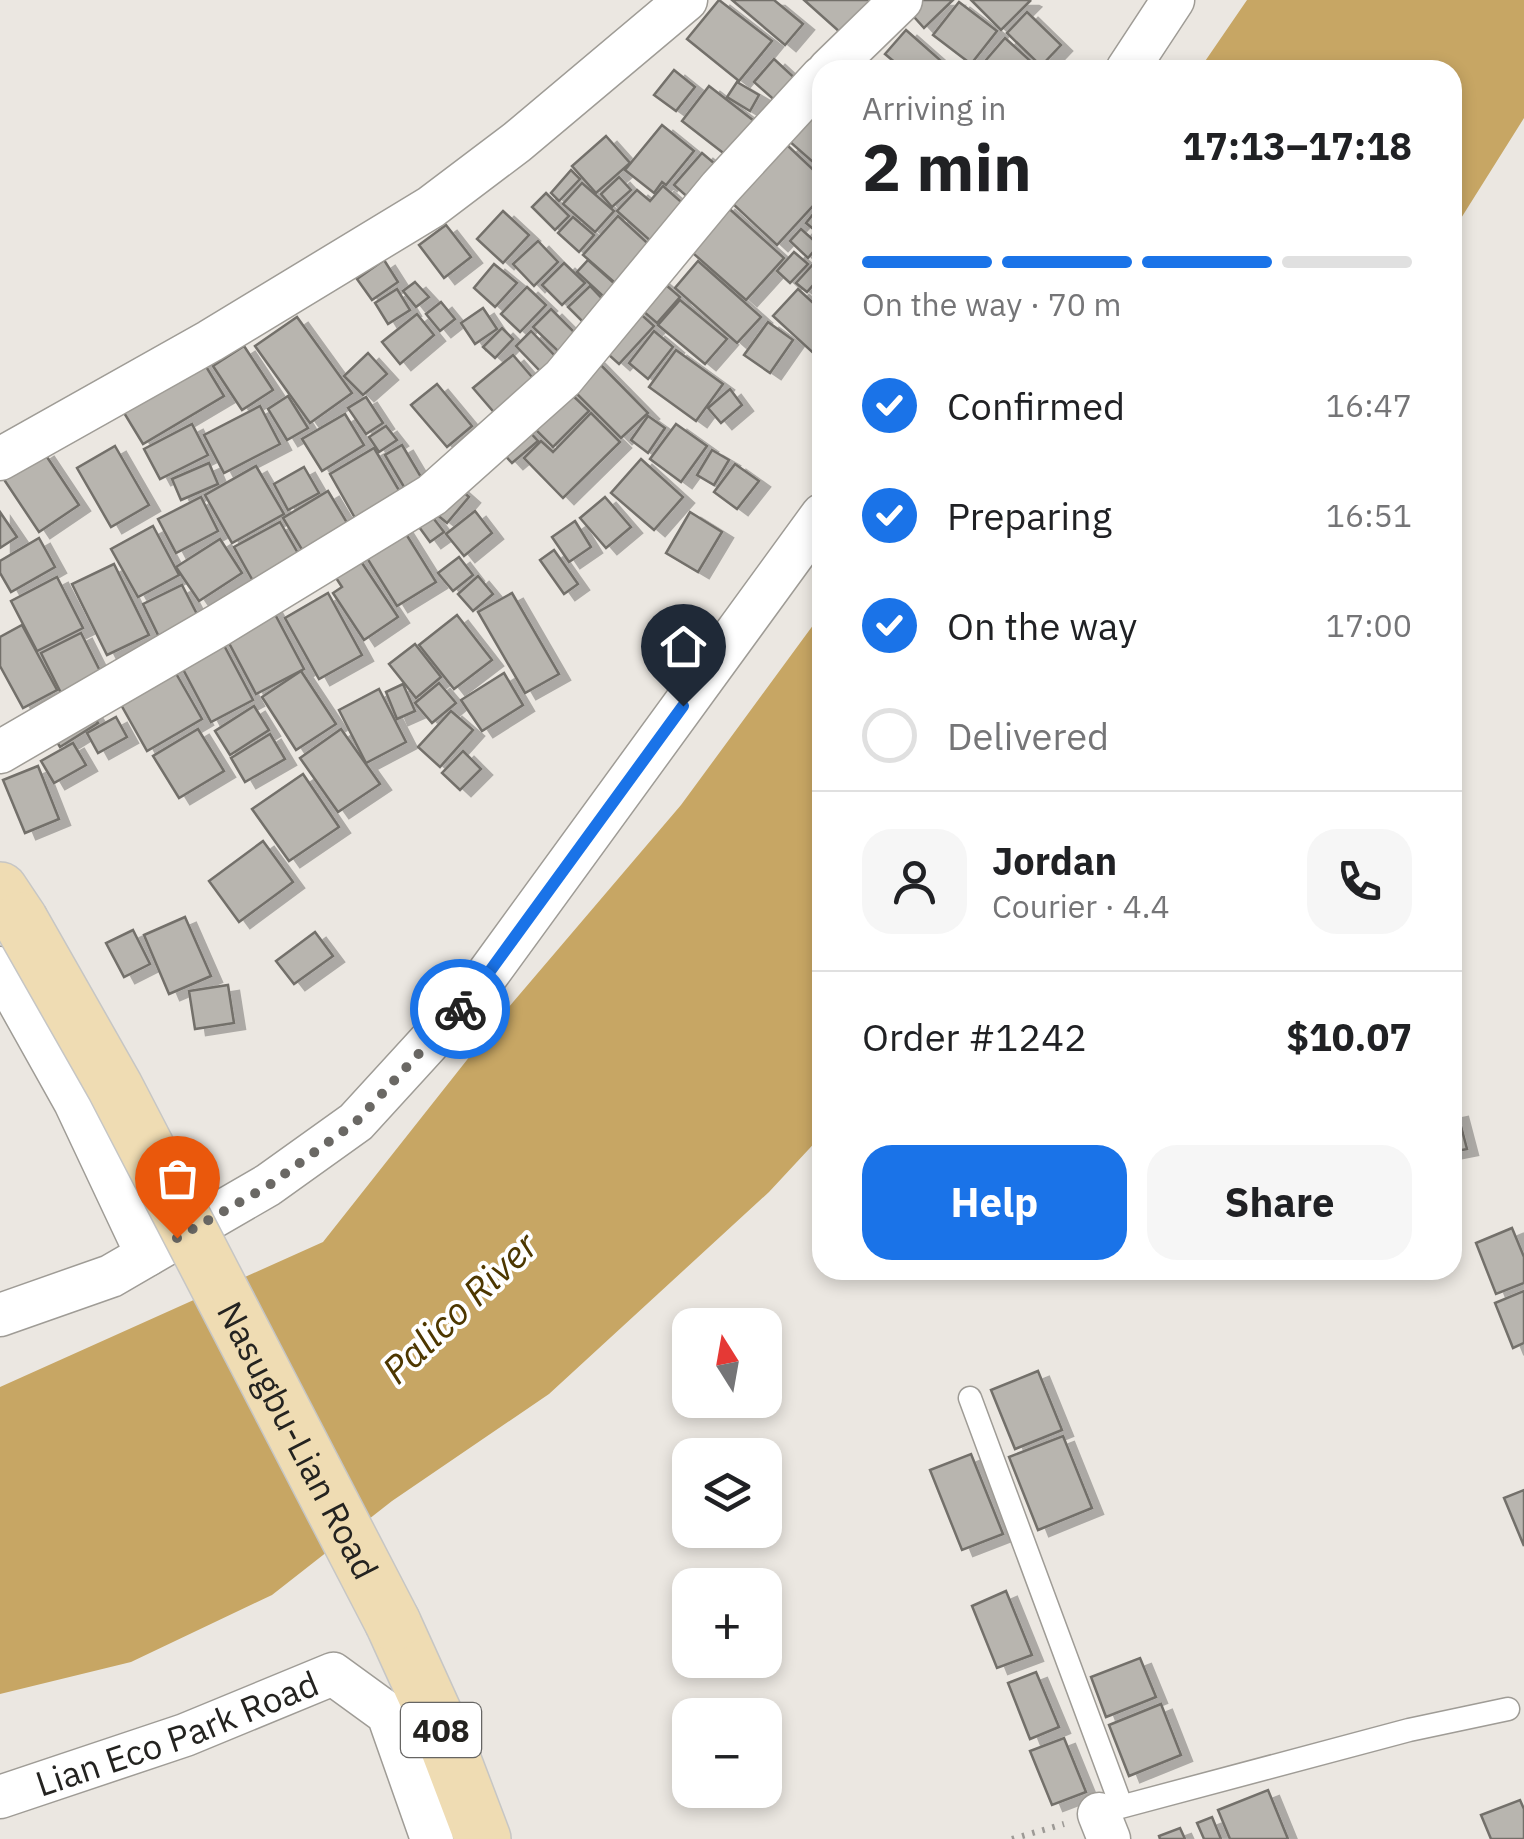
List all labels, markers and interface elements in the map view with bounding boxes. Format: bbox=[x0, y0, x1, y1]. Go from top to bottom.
text: Arriving in bbox=[862, 87, 1007, 129]
text: 17:13–17:18 bbox=[1182, 121, 1412, 170]
text: 2 min bbox=[862, 124, 1032, 209]
text: On the way · 70 m bbox=[862, 283, 1122, 325]
icon: check bbox=[862, 378, 917, 433]
text: Confirmed bbox=[947, 381, 1125, 430]
text: 16:47 bbox=[1326, 384, 1412, 426]
icon: check bbox=[862, 488, 917, 543]
text: Preparing bbox=[947, 491, 1112, 540]
text: 16:51 bbox=[1326, 494, 1412, 536]
icon: check bbox=[862, 598, 917, 653]
text: On the way bbox=[947, 601, 1137, 650]
pin bbox=[641, 604, 726, 707]
text: 17:00 bbox=[1326, 604, 1412, 646]
icon: home bbox=[656, 619, 711, 674]
text: Delivered bbox=[947, 711, 1109, 760]
button: person bbox=[862, 829, 967, 934]
button: phone bbox=[1307, 829, 1412, 934]
text: Jordan bbox=[992, 836, 1117, 885]
text: Courier · 4.4 bbox=[992, 885, 1170, 927]
courier bbox=[410, 959, 510, 1059]
icon: bike bbox=[433, 982, 488, 1037]
text: Order #1242 bbox=[862, 1012, 1087, 1061]
text: $10.07 bbox=[1286, 1012, 1412, 1061]
pin bbox=[135, 1136, 220, 1239]
button: Help bbox=[862, 1145, 1127, 1260]
button: Share bbox=[1147, 1145, 1412, 1260]
icon: bag bbox=[150, 1151, 205, 1206]
water label: Palico River bbox=[371, 1220, 548, 1393]
street label: Nasugbu-Lian Road bbox=[207, 1293, 389, 1587]
north arrow bbox=[672, 1308, 782, 1418]
map controls bbox=[672, 1308, 782, 1808]
button: layers bbox=[672, 1438, 782, 1548]
button: + bbox=[672, 1568, 782, 1678]
street label: Lian Eco Park Road bbox=[30, 1660, 325, 1806]
button: − bbox=[672, 1698, 782, 1808]
road number: 408 bbox=[401, 1703, 481, 1757]

